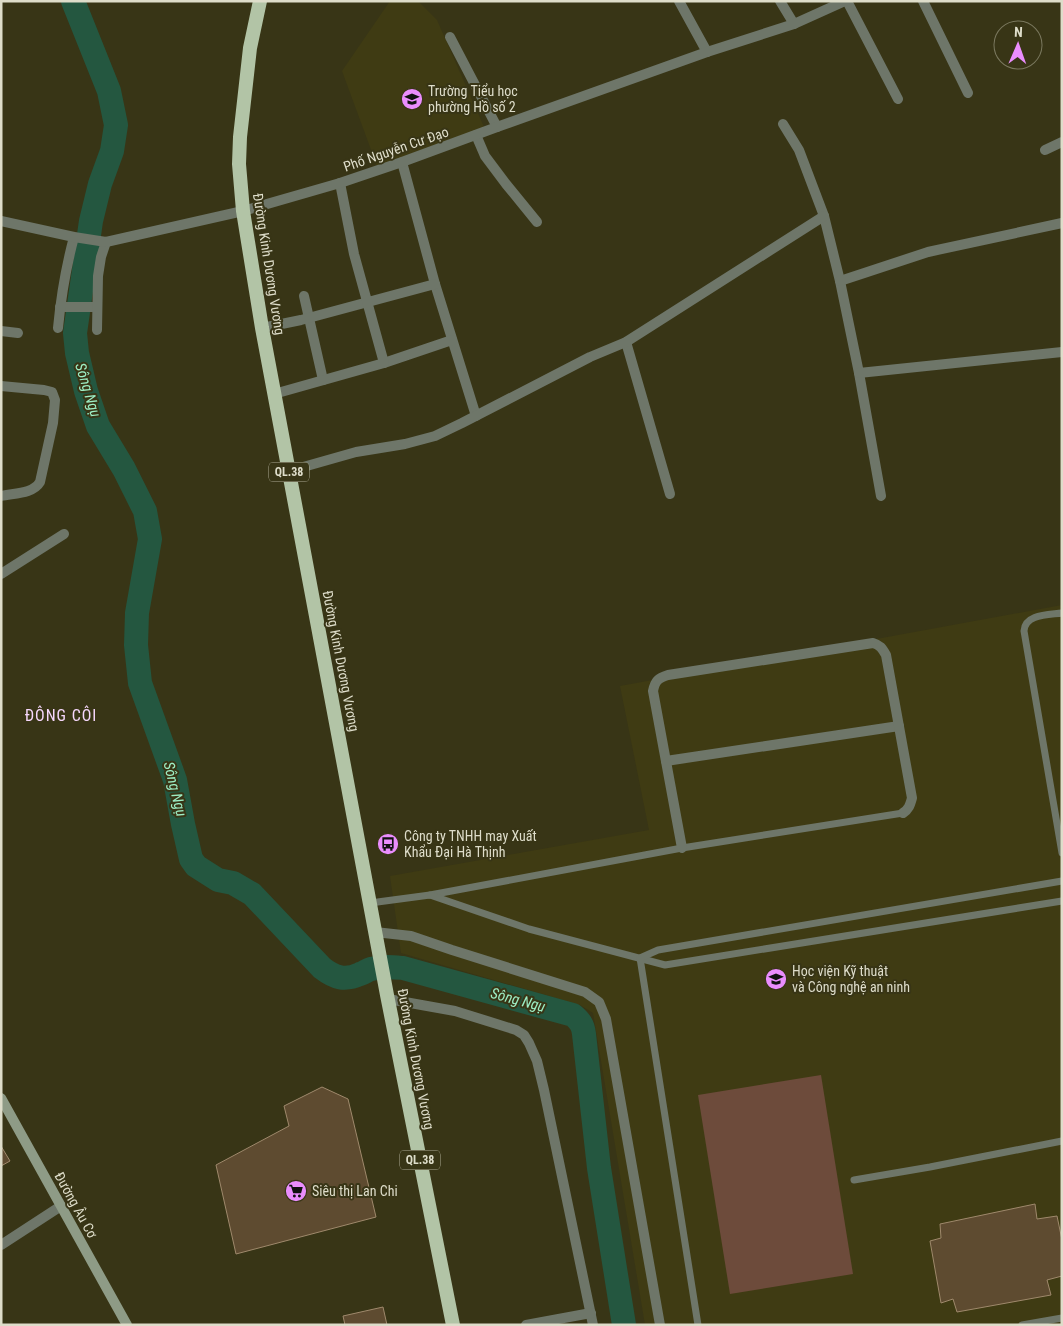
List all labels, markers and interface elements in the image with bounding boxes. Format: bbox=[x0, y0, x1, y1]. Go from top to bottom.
north arrow bbox=[993, 20, 1043, 70]
text: N bbox=[1014, 24, 1023, 40]
place label: Trường Tiểu học phường Hồ số 2 bbox=[428, 83, 518, 115]
school or university icon: Trường Tiểu học phường Hồ số 2 bbox=[400, 87, 424, 111]
street label: Phố Nguyễn Cư Đạo bbox=[341, 123, 451, 175]
street label: Đường Kinh Dương Vương bbox=[250, 192, 288, 336]
water label: Sông Ngụ bbox=[71, 361, 105, 419]
road number: QL.38 bbox=[269, 462, 309, 482]
street label: Đường Kinh Dương Vương bbox=[319, 589, 363, 733]
district label: ĐÔNG CÔI bbox=[25, 705, 97, 725]
water label: Sông Ngụ bbox=[160, 760, 190, 818]
place label: Công ty TNHH may Xuất Khẩu Đại Hà Thịnh bbox=[404, 828, 537, 860]
bus stop icon: Công ty TNHH may Xuất Khẩu Đại Hà Thịnh bbox=[376, 832, 400, 856]
place label: Học viện Kỹ thuật và Công nghệ an ninh bbox=[792, 963, 910, 995]
school or university icon: Học viện Kỹ thuật và Công nghệ an ninh bbox=[764, 967, 788, 991]
water label: Sông Ngụ bbox=[489, 984, 547, 1016]
street label: Đường Kinh Dương Vương bbox=[394, 987, 438, 1131]
road number: QL.38 bbox=[400, 1150, 440, 1170]
street label: Đường Âu Cơ bbox=[51, 1169, 102, 1242]
supermarket icon: Siêu thị Lan Chi bbox=[284, 1179, 308, 1203]
place label: Siêu thị Lan Chi bbox=[312, 1183, 398, 1199]

